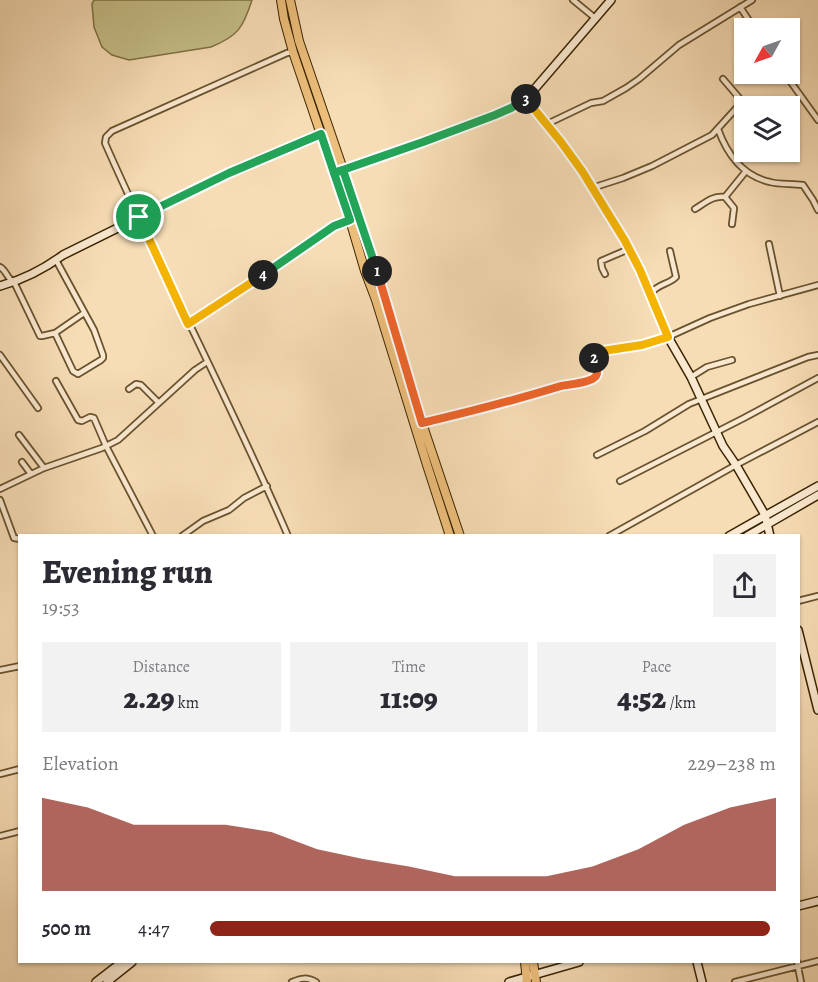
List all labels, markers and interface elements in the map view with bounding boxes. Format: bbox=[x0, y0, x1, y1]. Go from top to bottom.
north arrow bbox=[734, 18, 800, 84]
map controls bbox=[734, 18, 800, 162]
pin: 3 bbox=[511, 84, 541, 114]
text: 3 bbox=[523, 88, 529, 110]
button: layers bbox=[734, 96, 800, 162]
pin bbox=[113, 191, 164, 242]
icon: arrive bbox=[122, 200, 155, 233]
pin: 1 bbox=[362, 256, 392, 286]
pin: 4 bbox=[248, 260, 278, 290]
text: 1 bbox=[374, 260, 380, 282]
text: 4 bbox=[259, 264, 267, 286]
pin: 2 bbox=[579, 343, 609, 373]
text: 2 bbox=[590, 347, 598, 369]
text: Evening run bbox=[42, 549, 213, 594]
button: share bbox=[713, 554, 776, 617]
text: 19:53 bbox=[42, 594, 80, 621]
text: Distance bbox=[133, 656, 190, 678]
text: Time bbox=[392, 656, 426, 678]
text: Pace bbox=[642, 656, 672, 678]
text: 2.29 bbox=[124, 678, 175, 718]
text: 11:09 bbox=[380, 678, 438, 718]
text: 4:52 bbox=[617, 678, 666, 718]
text: km bbox=[175, 692, 199, 714]
text: /km bbox=[666, 692, 696, 714]
text: Elevation bbox=[42, 750, 119, 777]
text: 229–238 m bbox=[688, 750, 776, 777]
text: 500 m bbox=[42, 915, 91, 942]
text: 4:47 bbox=[138, 915, 169, 942]

